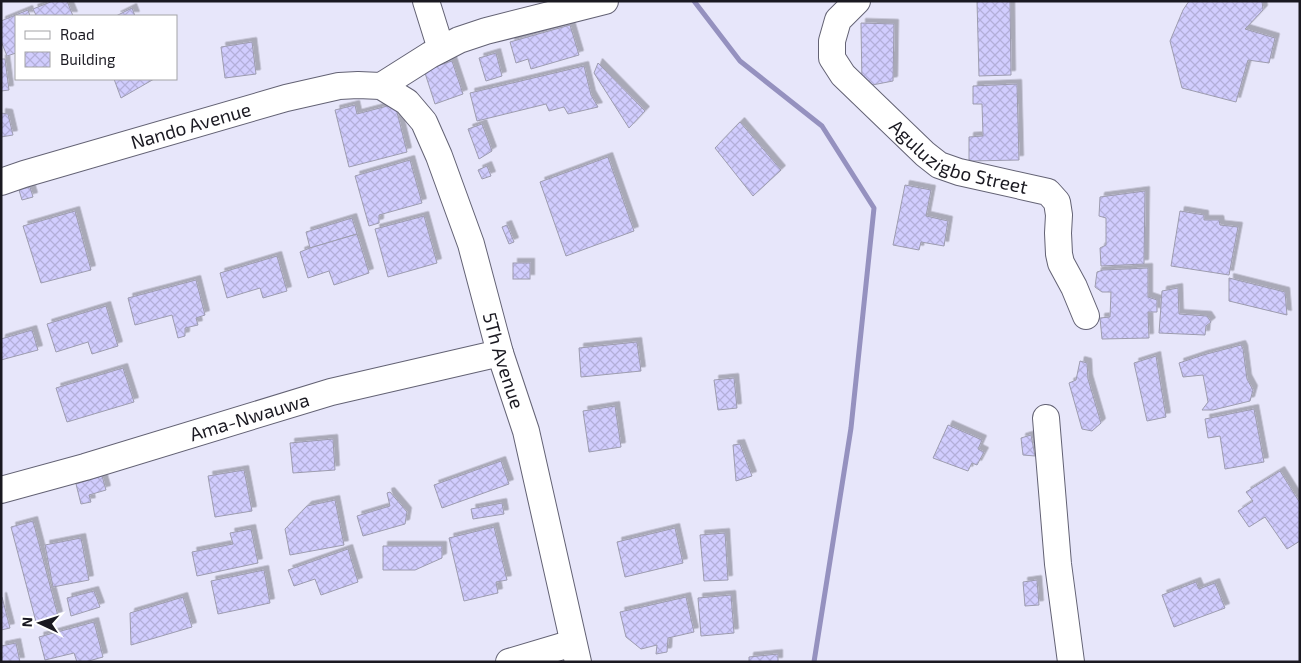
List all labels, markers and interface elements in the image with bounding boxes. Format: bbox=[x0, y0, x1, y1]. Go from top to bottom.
legend bbox=[15, 15, 178, 80]
text: Road bbox=[60, 25, 95, 43]
text: Building bbox=[60, 50, 116, 68]
street label: Nando Avenue bbox=[128, 97, 253, 153]
street label: Aguluzigbo Street bbox=[885, 114, 1030, 198]
street label: 5Th Avenue bbox=[479, 310, 530, 411]
street label: Ama-Nwauwa bbox=[187, 387, 312, 445]
north arrow bbox=[15, 598, 65, 648]
text: N bbox=[18, 616, 35, 628]

